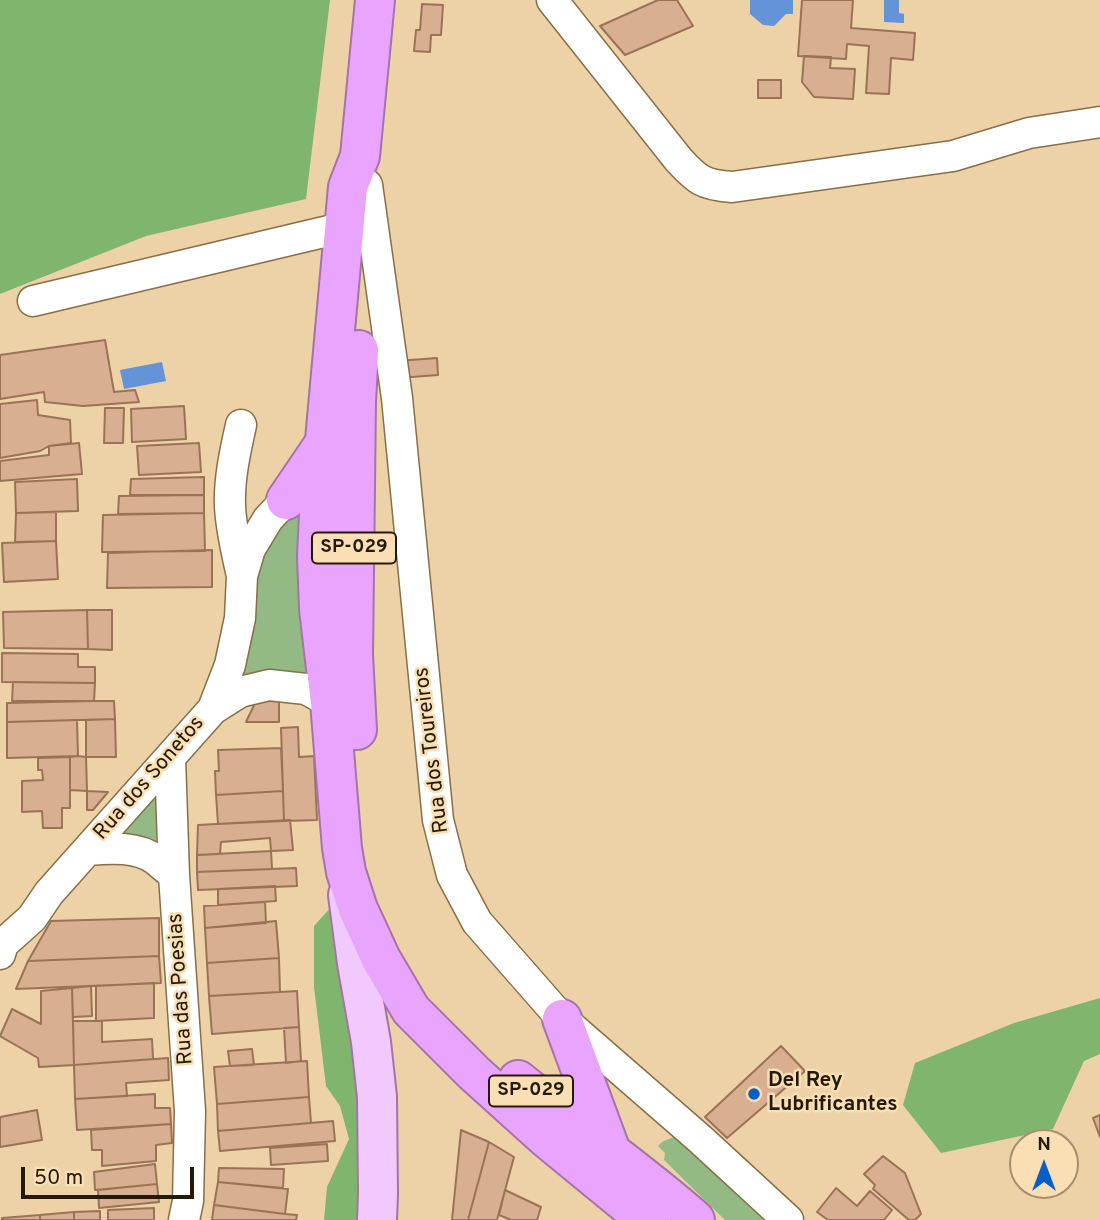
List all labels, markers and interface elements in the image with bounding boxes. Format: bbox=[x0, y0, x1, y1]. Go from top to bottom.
road number: SP-029 bbox=[312, 533, 396, 564]
street label: Rua dos Toureiros bbox=[410, 666, 456, 834]
street label: Rua dos Sonetos bbox=[89, 712, 211, 846]
street label: Rua das Poesias bbox=[164, 912, 200, 1066]
place label: Del Rey Lubrificantes bbox=[768, 1069, 898, 1119]
road number: SP-029 bbox=[489, 1076, 573, 1106]
marker: Del Rey Lubrificantes bbox=[746, 1086, 762, 1102]
north arrow bbox=[1009, 1129, 1079, 1199]
text: N bbox=[1037, 1133, 1051, 1157]
scale bar bbox=[24, 1154, 198, 1198]
text: 50 m bbox=[34, 1165, 83, 1192]

